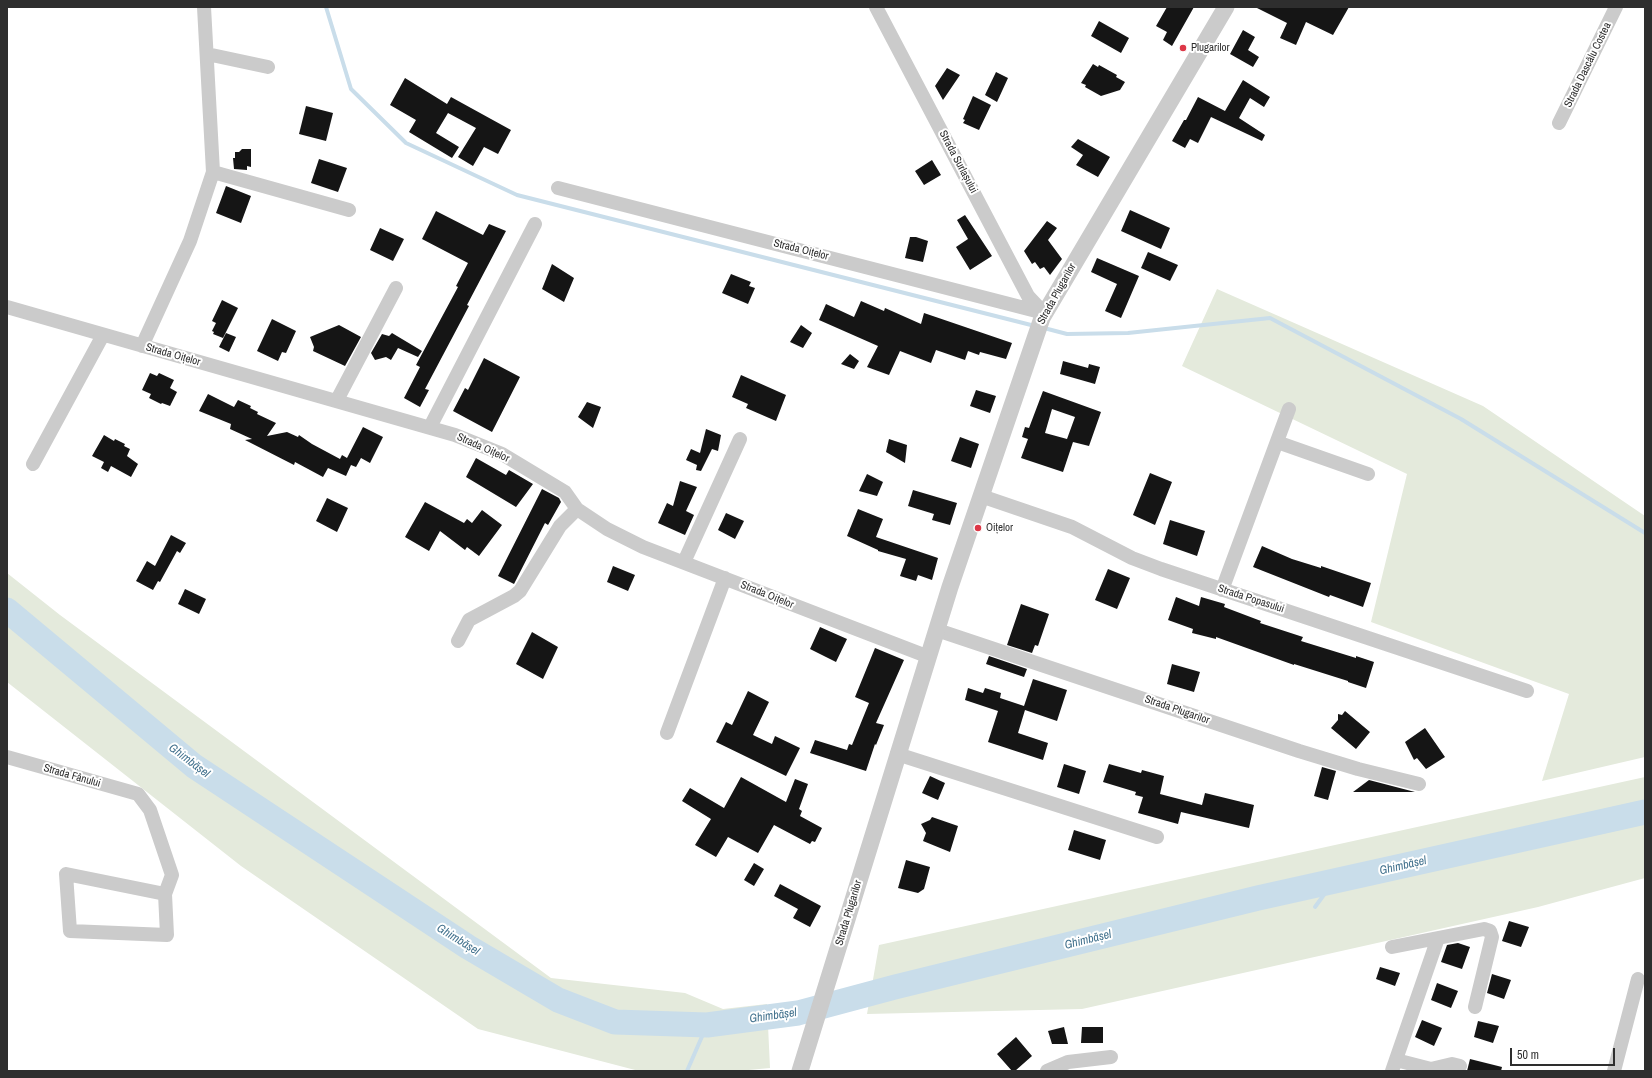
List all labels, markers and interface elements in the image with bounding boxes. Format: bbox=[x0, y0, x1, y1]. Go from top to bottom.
street label: Strada Dascălu Costea bbox=[1562, 20, 1614, 110]
place label: Plugarilor bbox=[1191, 41, 1230, 55]
marker: Plugarilor bbox=[1178, 43, 1188, 53]
street label: Strada Surlașului bbox=[936, 128, 980, 196]
street label: Strada Oițelor bbox=[772, 237, 830, 263]
street label: Strada Plugarilor bbox=[1035, 261, 1079, 327]
street label: Strada Oițelor bbox=[144, 341, 202, 369]
street label: Strada Oițelor bbox=[455, 431, 511, 465]
place label: Oițelor bbox=[986, 521, 1013, 535]
marker: Oițelor bbox=[973, 523, 983, 533]
street label: Strada Oițelor bbox=[738, 578, 796, 612]
street label: Strada Popasului bbox=[1216, 582, 1286, 616]
street label: Strada Plugarilor bbox=[1143, 693, 1211, 727]
water label: Ghimbășel bbox=[166, 741, 212, 781]
street label: Strada Fânului bbox=[42, 762, 102, 790]
water label: Ghimbășel bbox=[1378, 854, 1428, 878]
street label: Strada Plugarilor bbox=[833, 879, 865, 947]
water label: Ghimbășel bbox=[434, 921, 482, 959]
water label: Ghimbășel bbox=[1063, 927, 1113, 953]
water label: Ghimbășel bbox=[748, 1006, 798, 1026]
scale bar bbox=[1512, 1040, 1617, 1066]
text: 50 m bbox=[1517, 1047, 1539, 1063]

